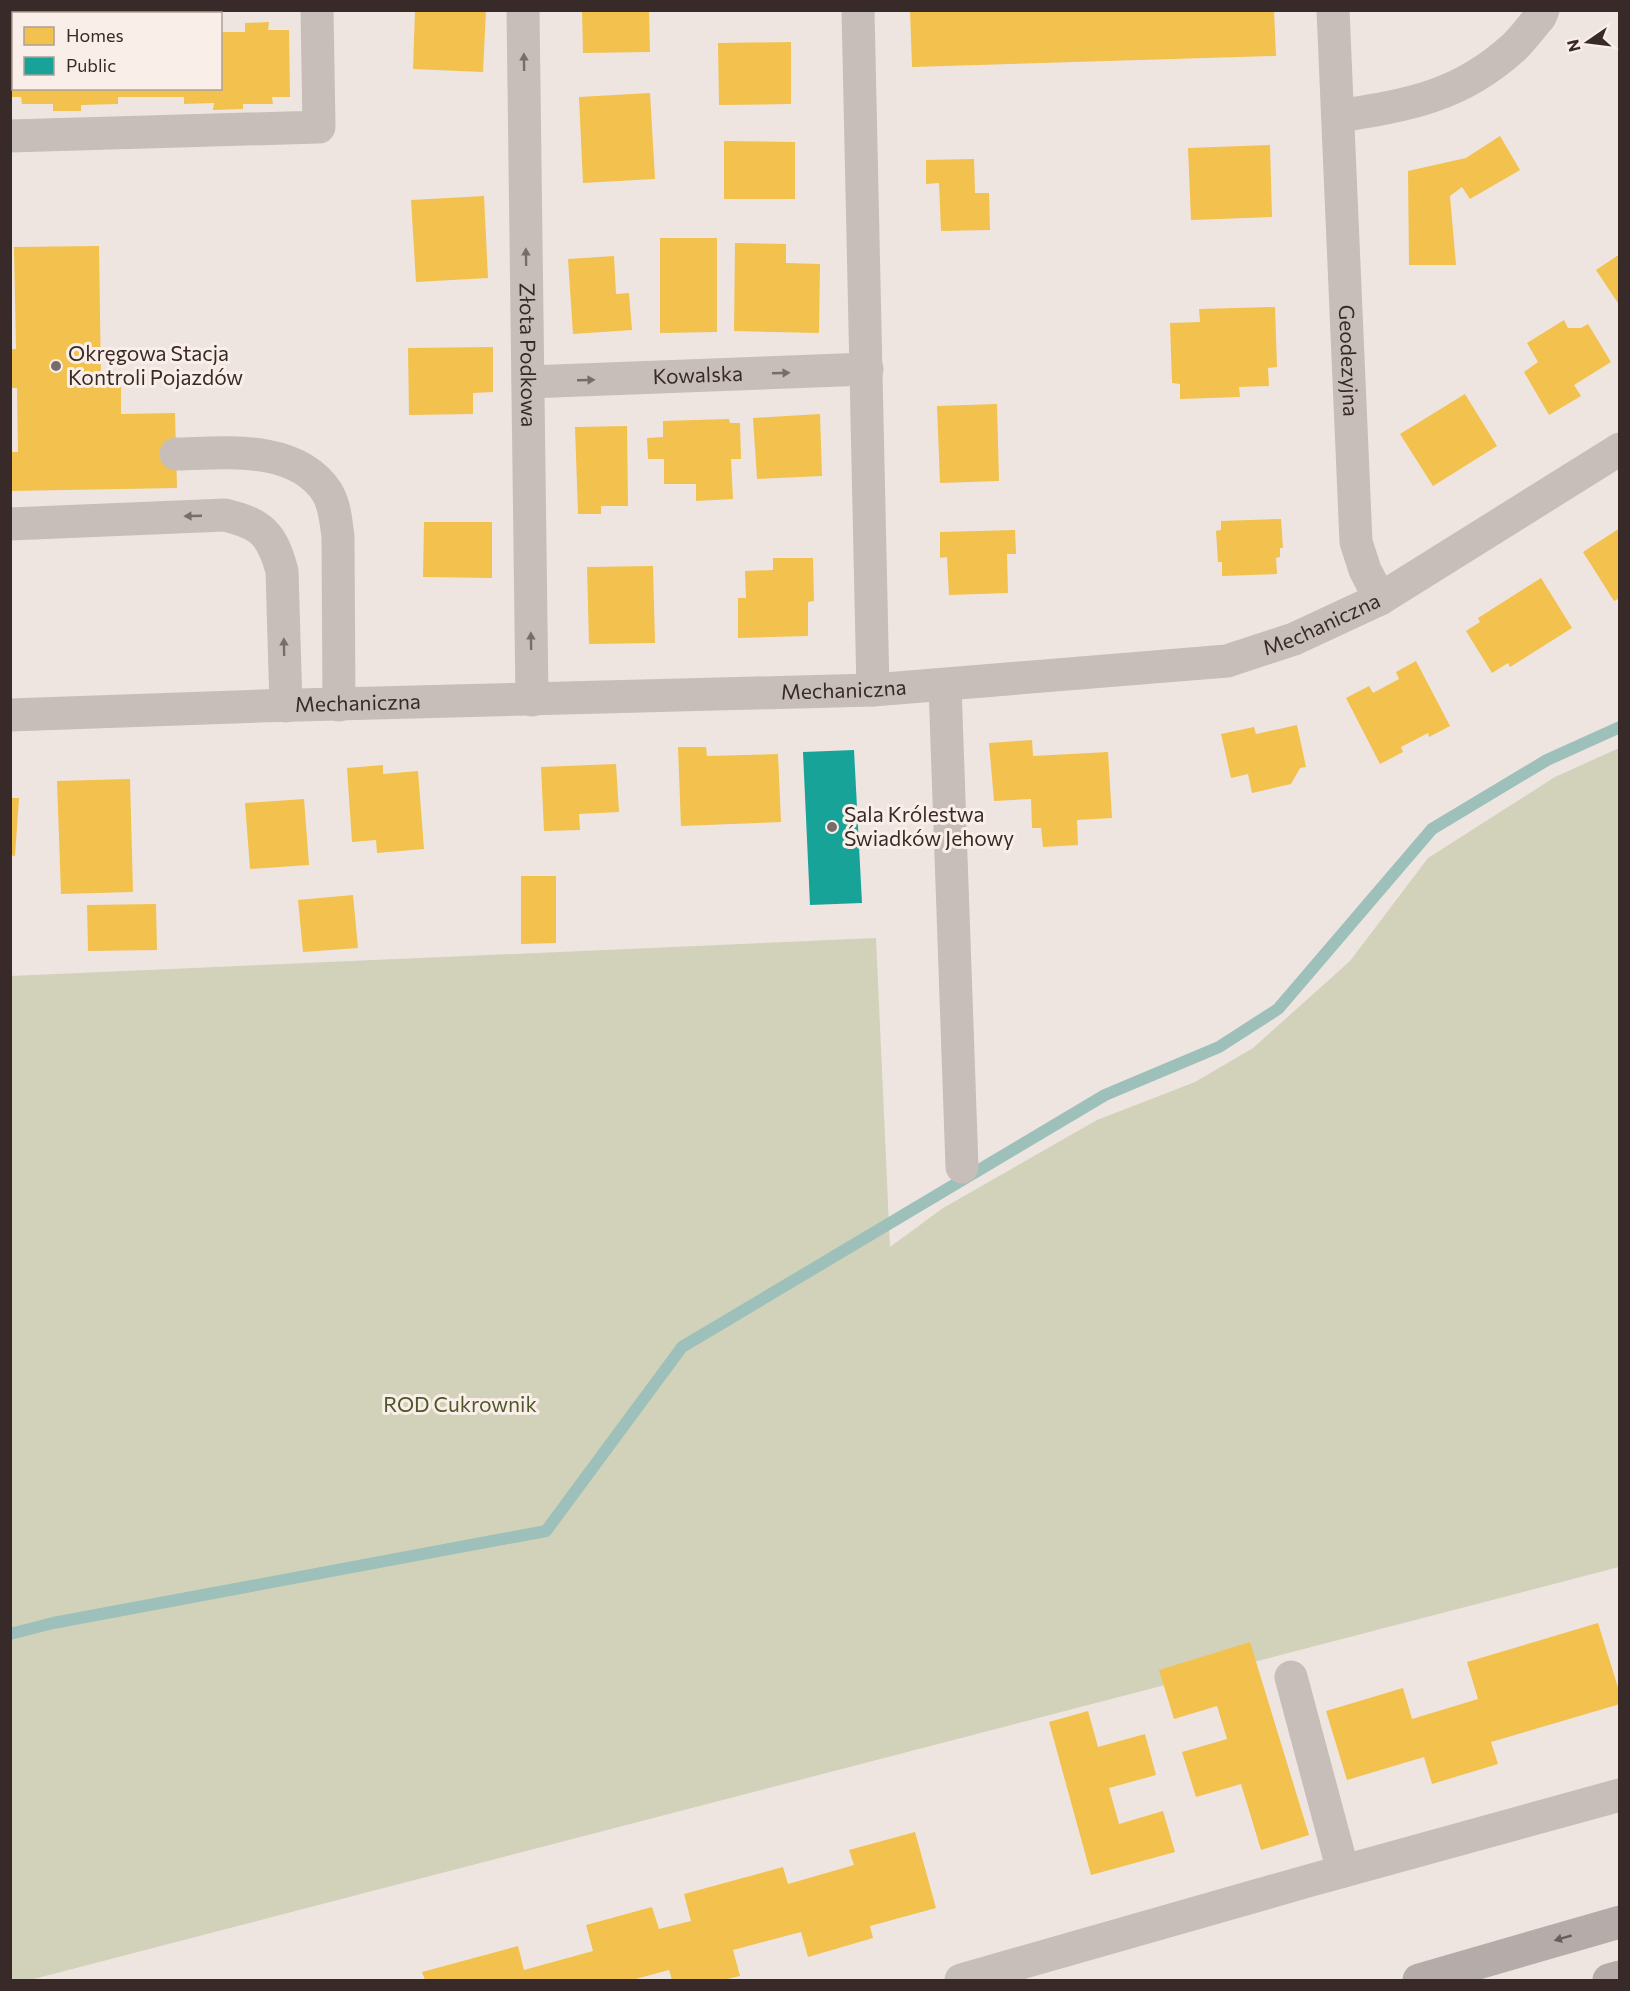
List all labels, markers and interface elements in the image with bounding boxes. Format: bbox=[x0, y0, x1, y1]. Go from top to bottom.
legend bbox=[12, 12, 222, 90]
north arrow bbox=[1558, 12, 1618, 72]
text: Homes bbox=[66, 24, 124, 46]
text: N bbox=[1562, 38, 1584, 54]
one-way arrow bbox=[519, 53, 528, 72]
text: Public bbox=[66, 54, 116, 76]
one-way arrow bbox=[521, 248, 531, 267]
street label: Złota Podkowa bbox=[516, 282, 542, 427]
street label: Geodezyjna bbox=[1335, 304, 1365, 417]
place label: Okręgowa Stacja Kontroli Pojazdów bbox=[68, 340, 243, 389]
marker: Okręgowa Stacja Kontroli Pojazdów bbox=[49, 359, 63, 373]
street label: Kowalska bbox=[652, 360, 743, 388]
one-way arrow bbox=[772, 368, 791, 377]
one-way arrow bbox=[577, 375, 596, 385]
one-way arrow bbox=[184, 511, 203, 521]
street label: Mechaniczna bbox=[1259, 587, 1384, 659]
one-way arrow bbox=[526, 632, 536, 651]
one-way arrow bbox=[280, 638, 289, 657]
street label: Mechaniczna bbox=[780, 673, 907, 703]
street label: Mechaniczna bbox=[295, 688, 421, 716]
place label: Sala Królestwa Świadków Jehowy bbox=[844, 801, 1014, 850]
marker: Sala Królestwa Świadków Jehowy bbox=[825, 820, 839, 834]
park label: ROD Cukrownik bbox=[383, 1391, 537, 1416]
one-way arrow bbox=[1554, 1934, 1572, 1943]

